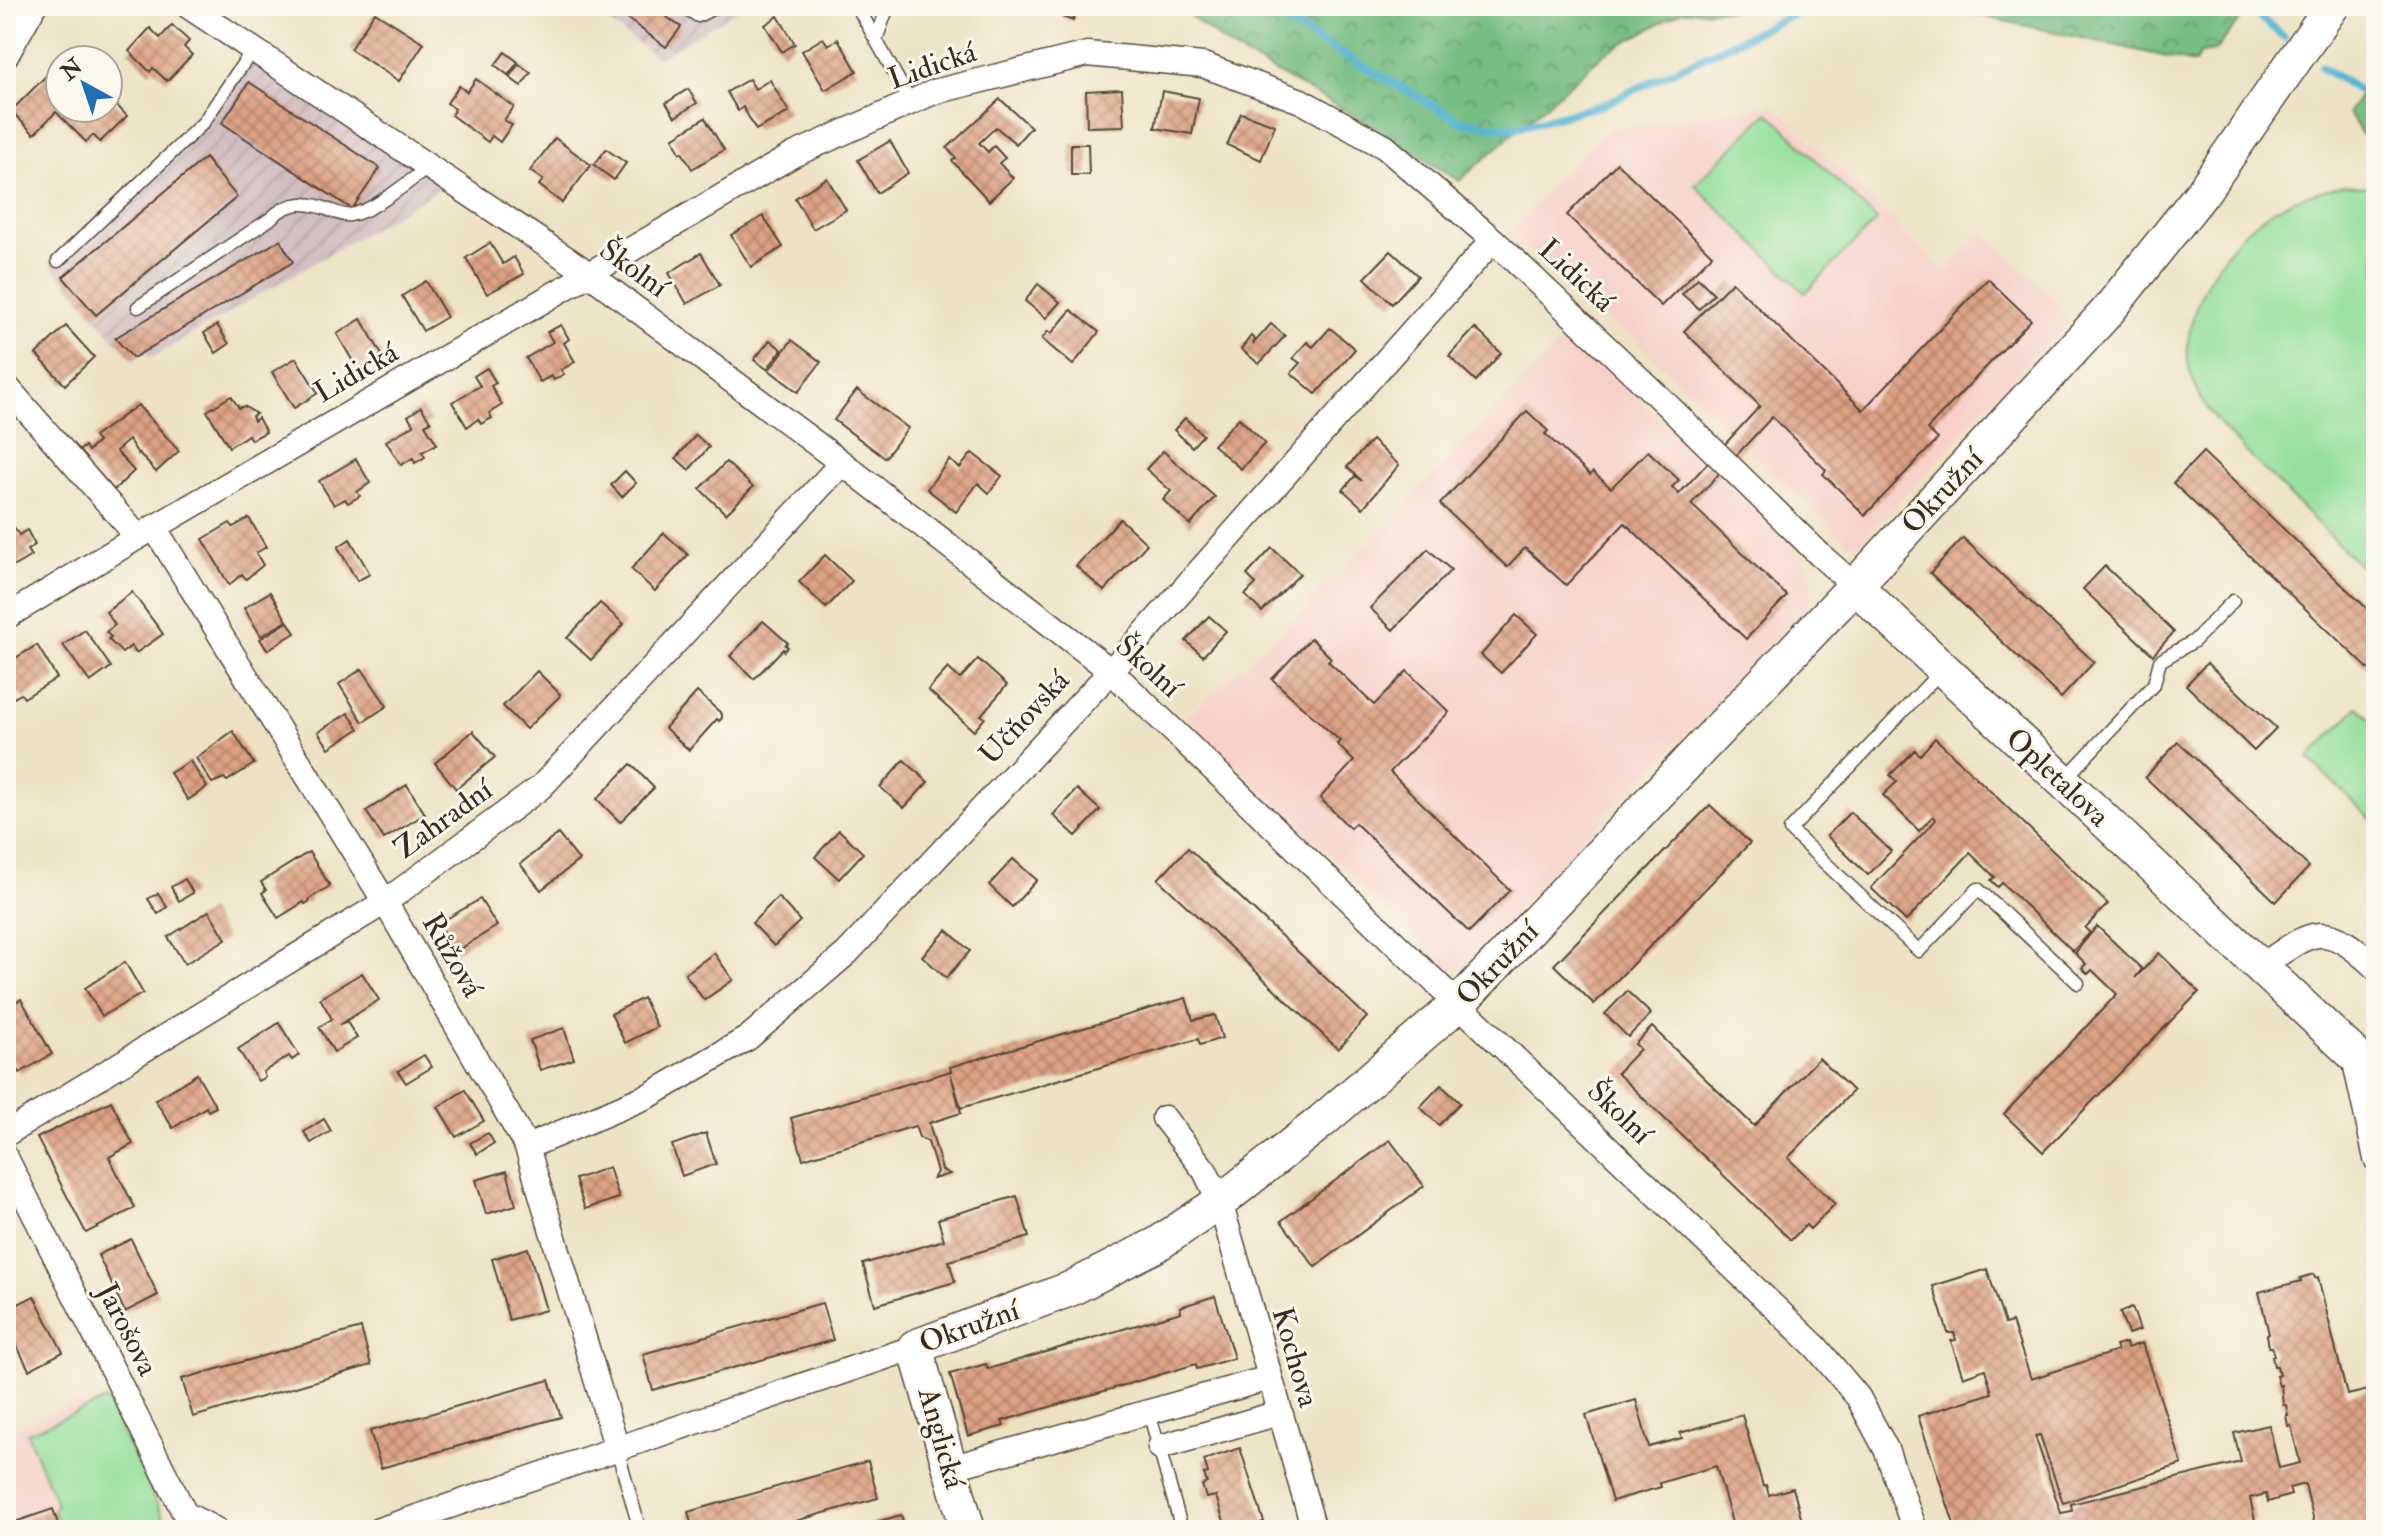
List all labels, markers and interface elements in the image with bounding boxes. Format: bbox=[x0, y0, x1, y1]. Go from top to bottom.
street label: Lidická bbox=[883, 33, 982, 98]
north arrow bbox=[44, 44, 124, 124]
text: N bbox=[54, 52, 89, 87]
street label: Školní bbox=[592, 231, 677, 307]
street label: Lidická bbox=[1531, 231, 1623, 320]
street label: Lidická bbox=[308, 333, 405, 411]
street label: Okružní bbox=[1894, 439, 1993, 542]
street label: Školní bbox=[1108, 627, 1191, 707]
street label: Učňovská bbox=[971, 662, 1078, 772]
street label: Opletalova bbox=[1998, 720, 2118, 835]
street label: Zahradní bbox=[387, 770, 501, 867]
street label: Růžová bbox=[414, 907, 492, 1004]
street label: Okružní bbox=[1448, 912, 1548, 1013]
street label: Školní bbox=[1579, 1073, 1661, 1153]
street label: Jarošova bbox=[88, 1276, 167, 1382]
street label: Okružní bbox=[914, 1291, 1026, 1362]
street label: Kochova bbox=[1264, 1303, 1328, 1412]
street label: Anglická bbox=[909, 1382, 974, 1494]

